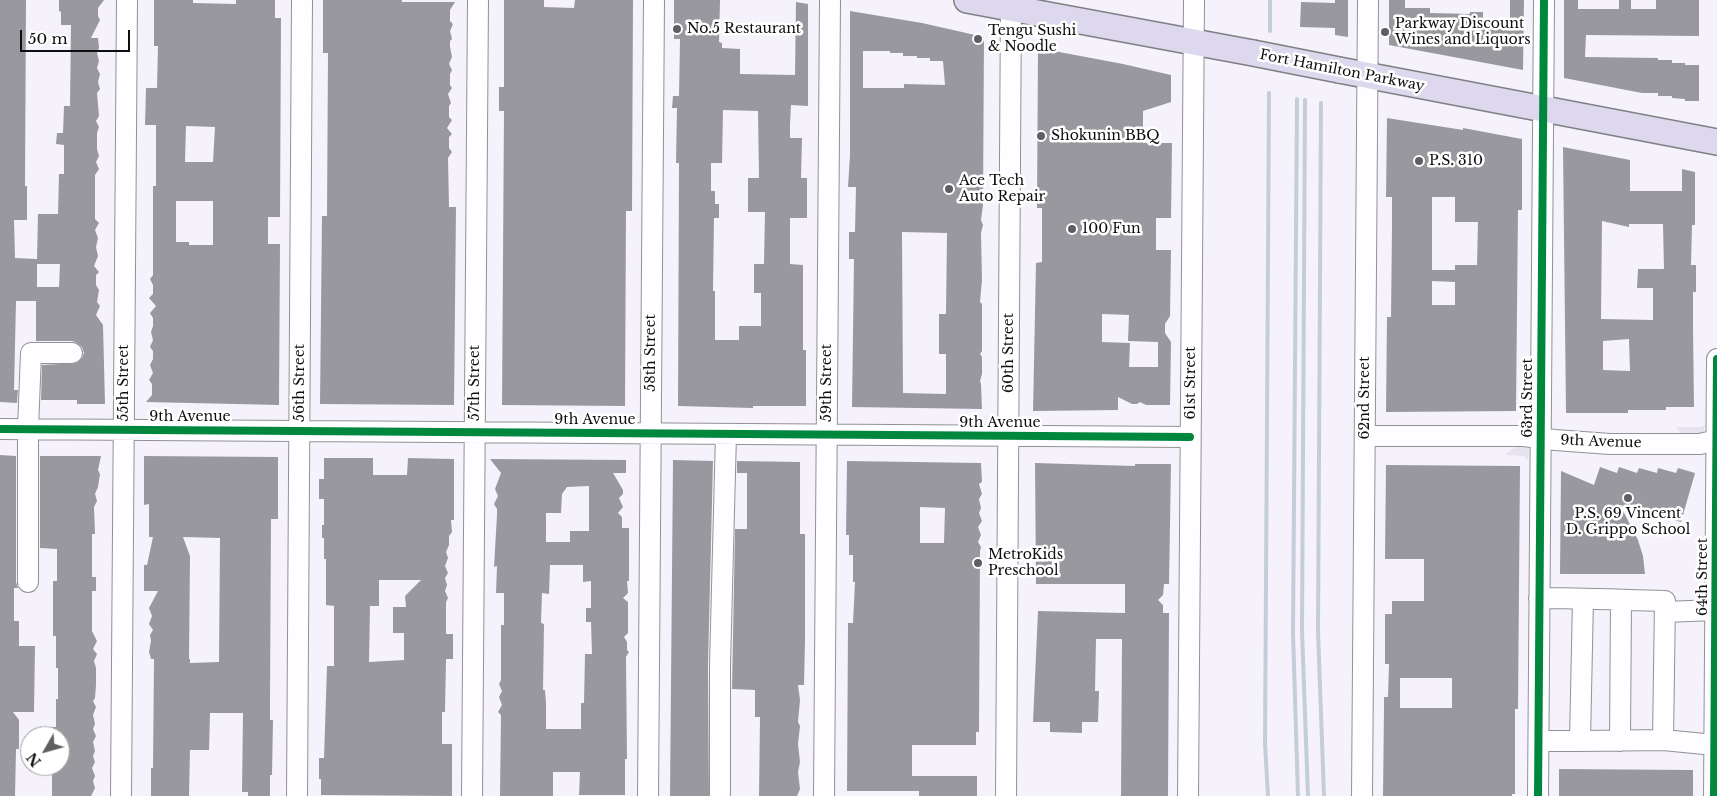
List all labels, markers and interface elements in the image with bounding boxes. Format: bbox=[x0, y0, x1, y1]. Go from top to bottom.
place label: Parkway Discount Wines and Liquors bbox=[1395, 16, 1531, 48]
scale bar bbox=[22, 20, 132, 52]
place label: No.5 Restaurant bbox=[687, 21, 801, 37]
marker: No.5 Restaurant bbox=[671, 23, 683, 35]
place label: Tengu Sushi & Noodle bbox=[988, 23, 1076, 56]
marker: Parkway Discount Wines and Liquors bbox=[1379, 26, 1391, 38]
text: 50 m bbox=[28, 29, 68, 48]
marker: Tengu Sushi & Noodle bbox=[972, 33, 984, 45]
street label: Fort Hamilton Parkway bbox=[1258, 47, 1426, 95]
place label: Shokunin BBQ bbox=[1051, 128, 1160, 144]
marker: Shokunin BBQ bbox=[1035, 130, 1047, 142]
place label: P.S. 310 bbox=[1429, 153, 1483, 169]
marker: P.S. 310 bbox=[1413, 155, 1425, 167]
place label: Ace Tech Auto Repair bbox=[959, 173, 1045, 206]
marker: Ace Tech Auto Repair bbox=[943, 183, 955, 195]
place label: 100 Fun bbox=[1082, 221, 1141, 237]
marker: 100 Fun bbox=[1066, 223, 1078, 235]
street label: 60th Street bbox=[1001, 313, 1017, 393]
street label: 58th Street bbox=[643, 314, 659, 392]
street label: 56th Street bbox=[292, 344, 308, 422]
street label: 59th Street bbox=[819, 344, 835, 422]
street label: 55th Street bbox=[116, 345, 132, 421]
street label: 57th Street bbox=[467, 345, 483, 421]
street label: 61st Street bbox=[1183, 346, 1199, 420]
street label: 62nd Street bbox=[1357, 357, 1373, 439]
street label: 63rd Street bbox=[1520, 358, 1536, 438]
street label: 9th Avenue bbox=[149, 409, 231, 425]
street label: 9th Avenue bbox=[554, 412, 636, 428]
street label: 9th Avenue bbox=[959, 415, 1041, 431]
street label: 9th Avenue bbox=[1560, 432, 1642, 452]
marker: P.S. 69 Vincent D. Grippo School bbox=[1622, 492, 1634, 504]
place label: P.S. 69 Vincent D. Grippo School bbox=[1566, 506, 1690, 538]
street label: 64th Street bbox=[1695, 538, 1711, 616]
place label: MetroKids Preschool bbox=[988, 547, 1063, 580]
marker: MetroKids Preschool bbox=[972, 557, 984, 569]
north arrow bbox=[20, 726, 70, 776]
text: N bbox=[23, 749, 45, 770]

